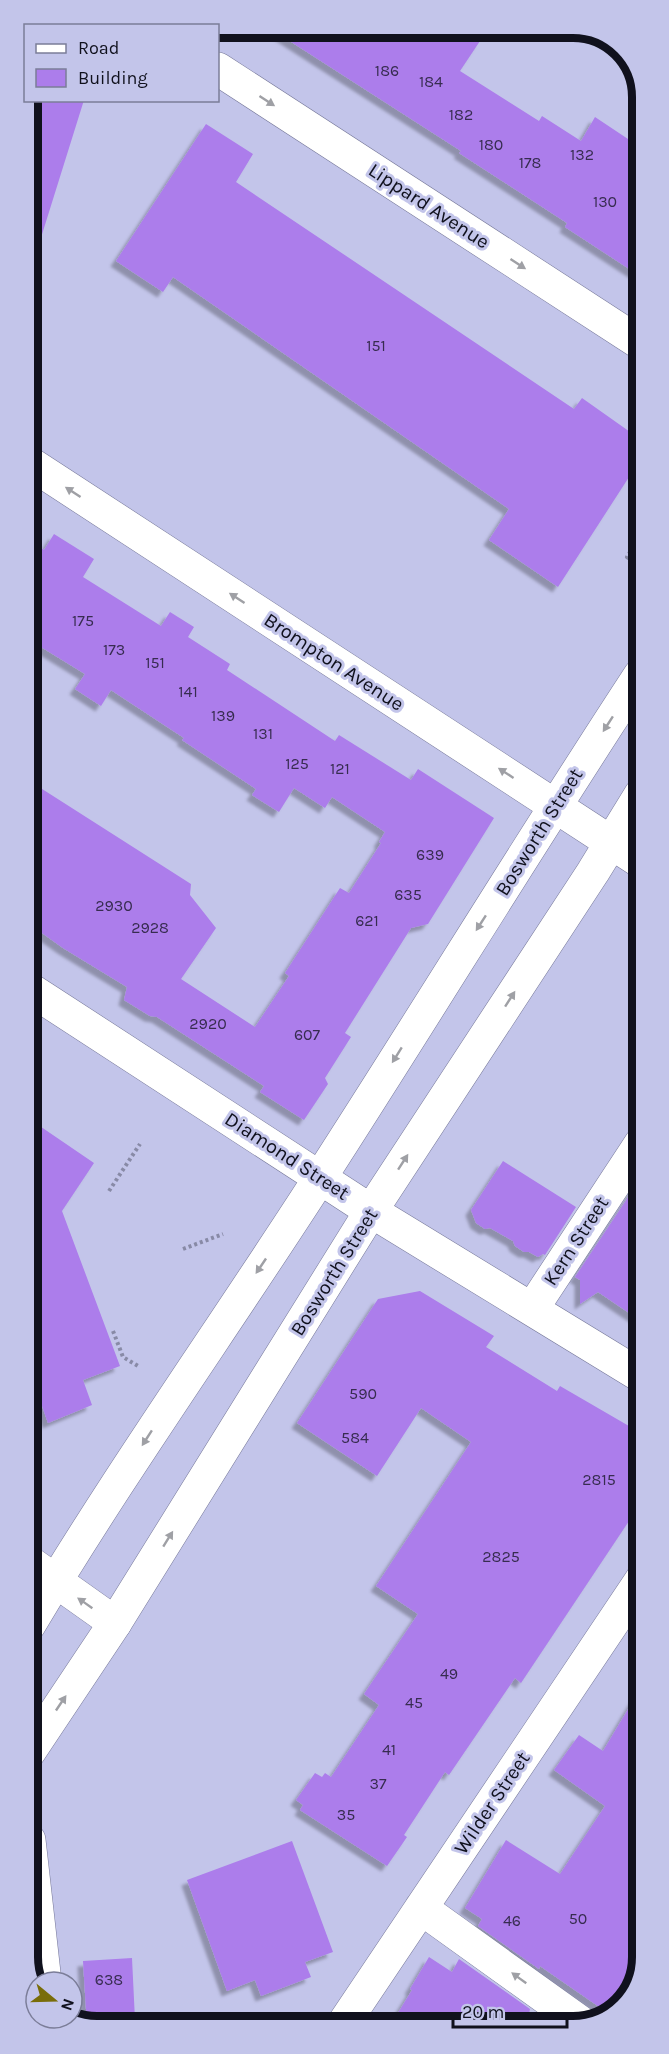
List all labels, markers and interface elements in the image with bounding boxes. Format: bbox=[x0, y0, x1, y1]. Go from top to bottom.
legend bbox=[24, 24, 219, 102]
text: Road bbox=[78, 37, 119, 59]
house number: 186 bbox=[375, 61, 399, 80]
text: Building bbox=[78, 67, 148, 89]
house number: 184 bbox=[419, 72, 443, 91]
one-way arrow bbox=[258, 95, 275, 106]
house number: 182 bbox=[449, 105, 473, 124]
house number: 180 bbox=[479, 135, 503, 154]
house number: 132 bbox=[570, 145, 594, 164]
house number: 178 bbox=[519, 153, 541, 172]
street label: Lippard Avenue bbox=[364, 158, 494, 254]
house number: 130 bbox=[593, 192, 617, 211]
one-way arrow bbox=[510, 258, 526, 269]
house number: 151 bbox=[366, 336, 386, 355]
one-way arrow bbox=[65, 486, 81, 497]
one-way arrow bbox=[229, 592, 245, 604]
street label: Brompton Avenue bbox=[260, 608, 408, 716]
house number: 175 bbox=[72, 611, 94, 630]
house number: 173 bbox=[103, 640, 125, 659]
house number: 151 bbox=[145, 653, 165, 672]
house number: 141 bbox=[178, 682, 198, 701]
house number: 139 bbox=[211, 706, 235, 725]
one-way arrow bbox=[602, 715, 614, 731]
house number: 131 bbox=[253, 724, 273, 743]
house number: 125 bbox=[285, 754, 309, 773]
house number: 121 bbox=[330, 759, 350, 778]
street label: Bosworth Street bbox=[491, 764, 588, 900]
one-way arrow bbox=[497, 768, 514, 779]
house number: 639 bbox=[416, 845, 444, 864]
house number: 635 bbox=[394, 885, 422, 904]
house number: 2930 bbox=[95, 896, 133, 915]
house number: 621 bbox=[355, 911, 379, 930]
one-way arrow bbox=[475, 915, 486, 931]
house number: 2928 bbox=[131, 918, 169, 937]
one-way arrow bbox=[504, 991, 515, 1007]
house number: 2920 bbox=[189, 1014, 227, 1033]
house number: 607 bbox=[294, 1025, 321, 1044]
one-way arrow bbox=[392, 1046, 403, 1063]
street label: Diamond Street bbox=[221, 1107, 354, 1205]
one-way arrow bbox=[397, 1155, 409, 1171]
street label: Kern Street bbox=[539, 1192, 614, 1290]
street label: Bosworth Street bbox=[286, 1204, 383, 1340]
one-way arrow bbox=[256, 1258, 267, 1275]
house number: 590 bbox=[349, 1384, 377, 1403]
house number: 584 bbox=[341, 1428, 369, 1447]
one-way arrow bbox=[142, 1429, 153, 1446]
house number: 2815 bbox=[582, 1470, 616, 1489]
one-way arrow bbox=[162, 1531, 173, 1547]
house number: 2825 bbox=[482, 1547, 520, 1566]
one-way arrow bbox=[77, 1597, 93, 1609]
house number: 49 bbox=[440, 1664, 458, 1683]
house number: 45 bbox=[405, 1693, 423, 1712]
one-way arrow bbox=[56, 1695, 67, 1711]
house number: 41 bbox=[382, 1740, 396, 1759]
street label: Wilder Street bbox=[449, 1747, 535, 1859]
house number: 37 bbox=[370, 1774, 387, 1793]
house number: 35 bbox=[337, 1805, 355, 1824]
house number: 50 bbox=[569, 1909, 587, 1928]
house number: 46 bbox=[503, 1911, 521, 1930]
north arrow bbox=[24, 1970, 84, 2030]
house number: 638 bbox=[95, 1970, 123, 1989]
one-way arrow bbox=[511, 1973, 527, 1985]
scale bar bbox=[453, 1991, 567, 2029]
text: N bbox=[57, 1996, 79, 2013]
text: 20 m bbox=[462, 2001, 504, 2023]

